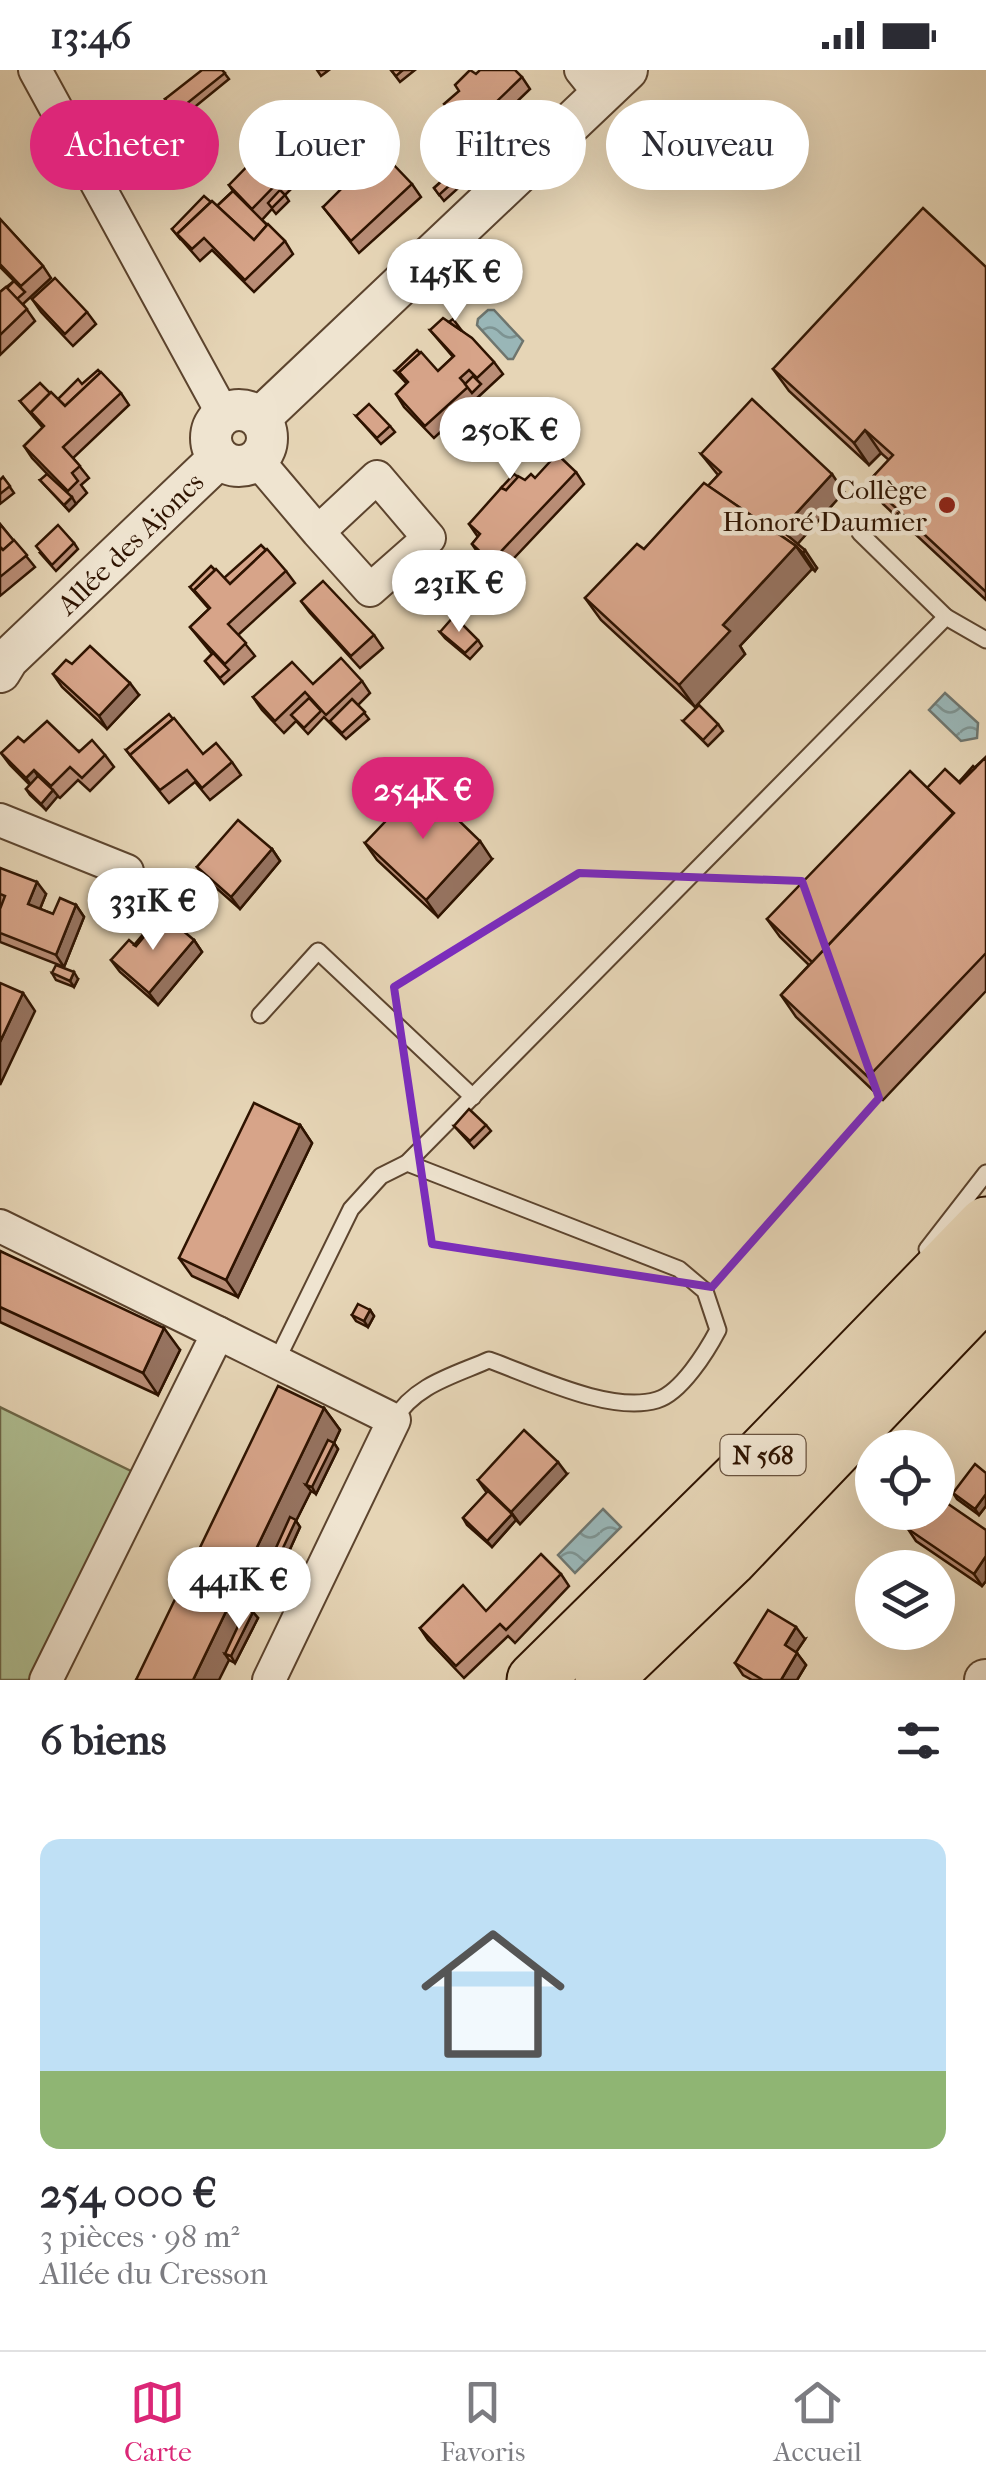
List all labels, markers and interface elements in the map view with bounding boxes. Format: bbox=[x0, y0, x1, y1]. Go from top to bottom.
text: 13:46 bbox=[50, 13, 131, 58]
chip: Acheter bbox=[30, 100, 219, 190]
chip: Louer bbox=[239, 100, 400, 190]
chip: Filtres bbox=[420, 100, 586, 190]
chip: Nouveau bbox=[606, 100, 809, 190]
pin: 145K € bbox=[374, 239, 536, 324]
text: 145K € bbox=[409, 253, 501, 290]
pin: 250K € bbox=[429, 397, 591, 482]
text: 250K € bbox=[462, 411, 558, 448]
street label: Allée des Ajoncs bbox=[50, 465, 210, 622]
place label: Collège Honoré Daumier bbox=[722, 473, 927, 538]
marker: Collège Honoré Daumier bbox=[936, 494, 958, 516]
pin: 231K € bbox=[378, 550, 540, 635]
text: 231K € bbox=[414, 564, 504, 601]
pin: 254K € bbox=[342, 757, 504, 842]
text: 254K € bbox=[374, 771, 472, 808]
pin: 331K € bbox=[72, 868, 234, 953]
text: 331K € bbox=[110, 882, 196, 919]
map controls bbox=[855, 1430, 955, 1650]
button: locate bbox=[855, 1430, 955, 1530]
road number: N 568 bbox=[720, 1435, 806, 1475]
pin: 441K € bbox=[158, 1547, 320, 1632]
button: layers bbox=[855, 1550, 955, 1650]
text: 441K € bbox=[190, 1561, 288, 1598]
icon: filters bbox=[891, 1713, 946, 1768]
text: 6 biens bbox=[40, 1716, 166, 1765]
icon: home bbox=[403, 1904, 583, 2084]
text: 254 000 € bbox=[40, 2169, 217, 2218]
text: 3 pièces · 98 m² bbox=[40, 2218, 240, 2255]
text: Allée du Cresson bbox=[40, 2255, 268, 2292]
tab: Carte bbox=[124, 2375, 192, 2468]
tab: Favoris bbox=[440, 2375, 525, 2468]
tab: Accueil bbox=[773, 2375, 862, 2468]

